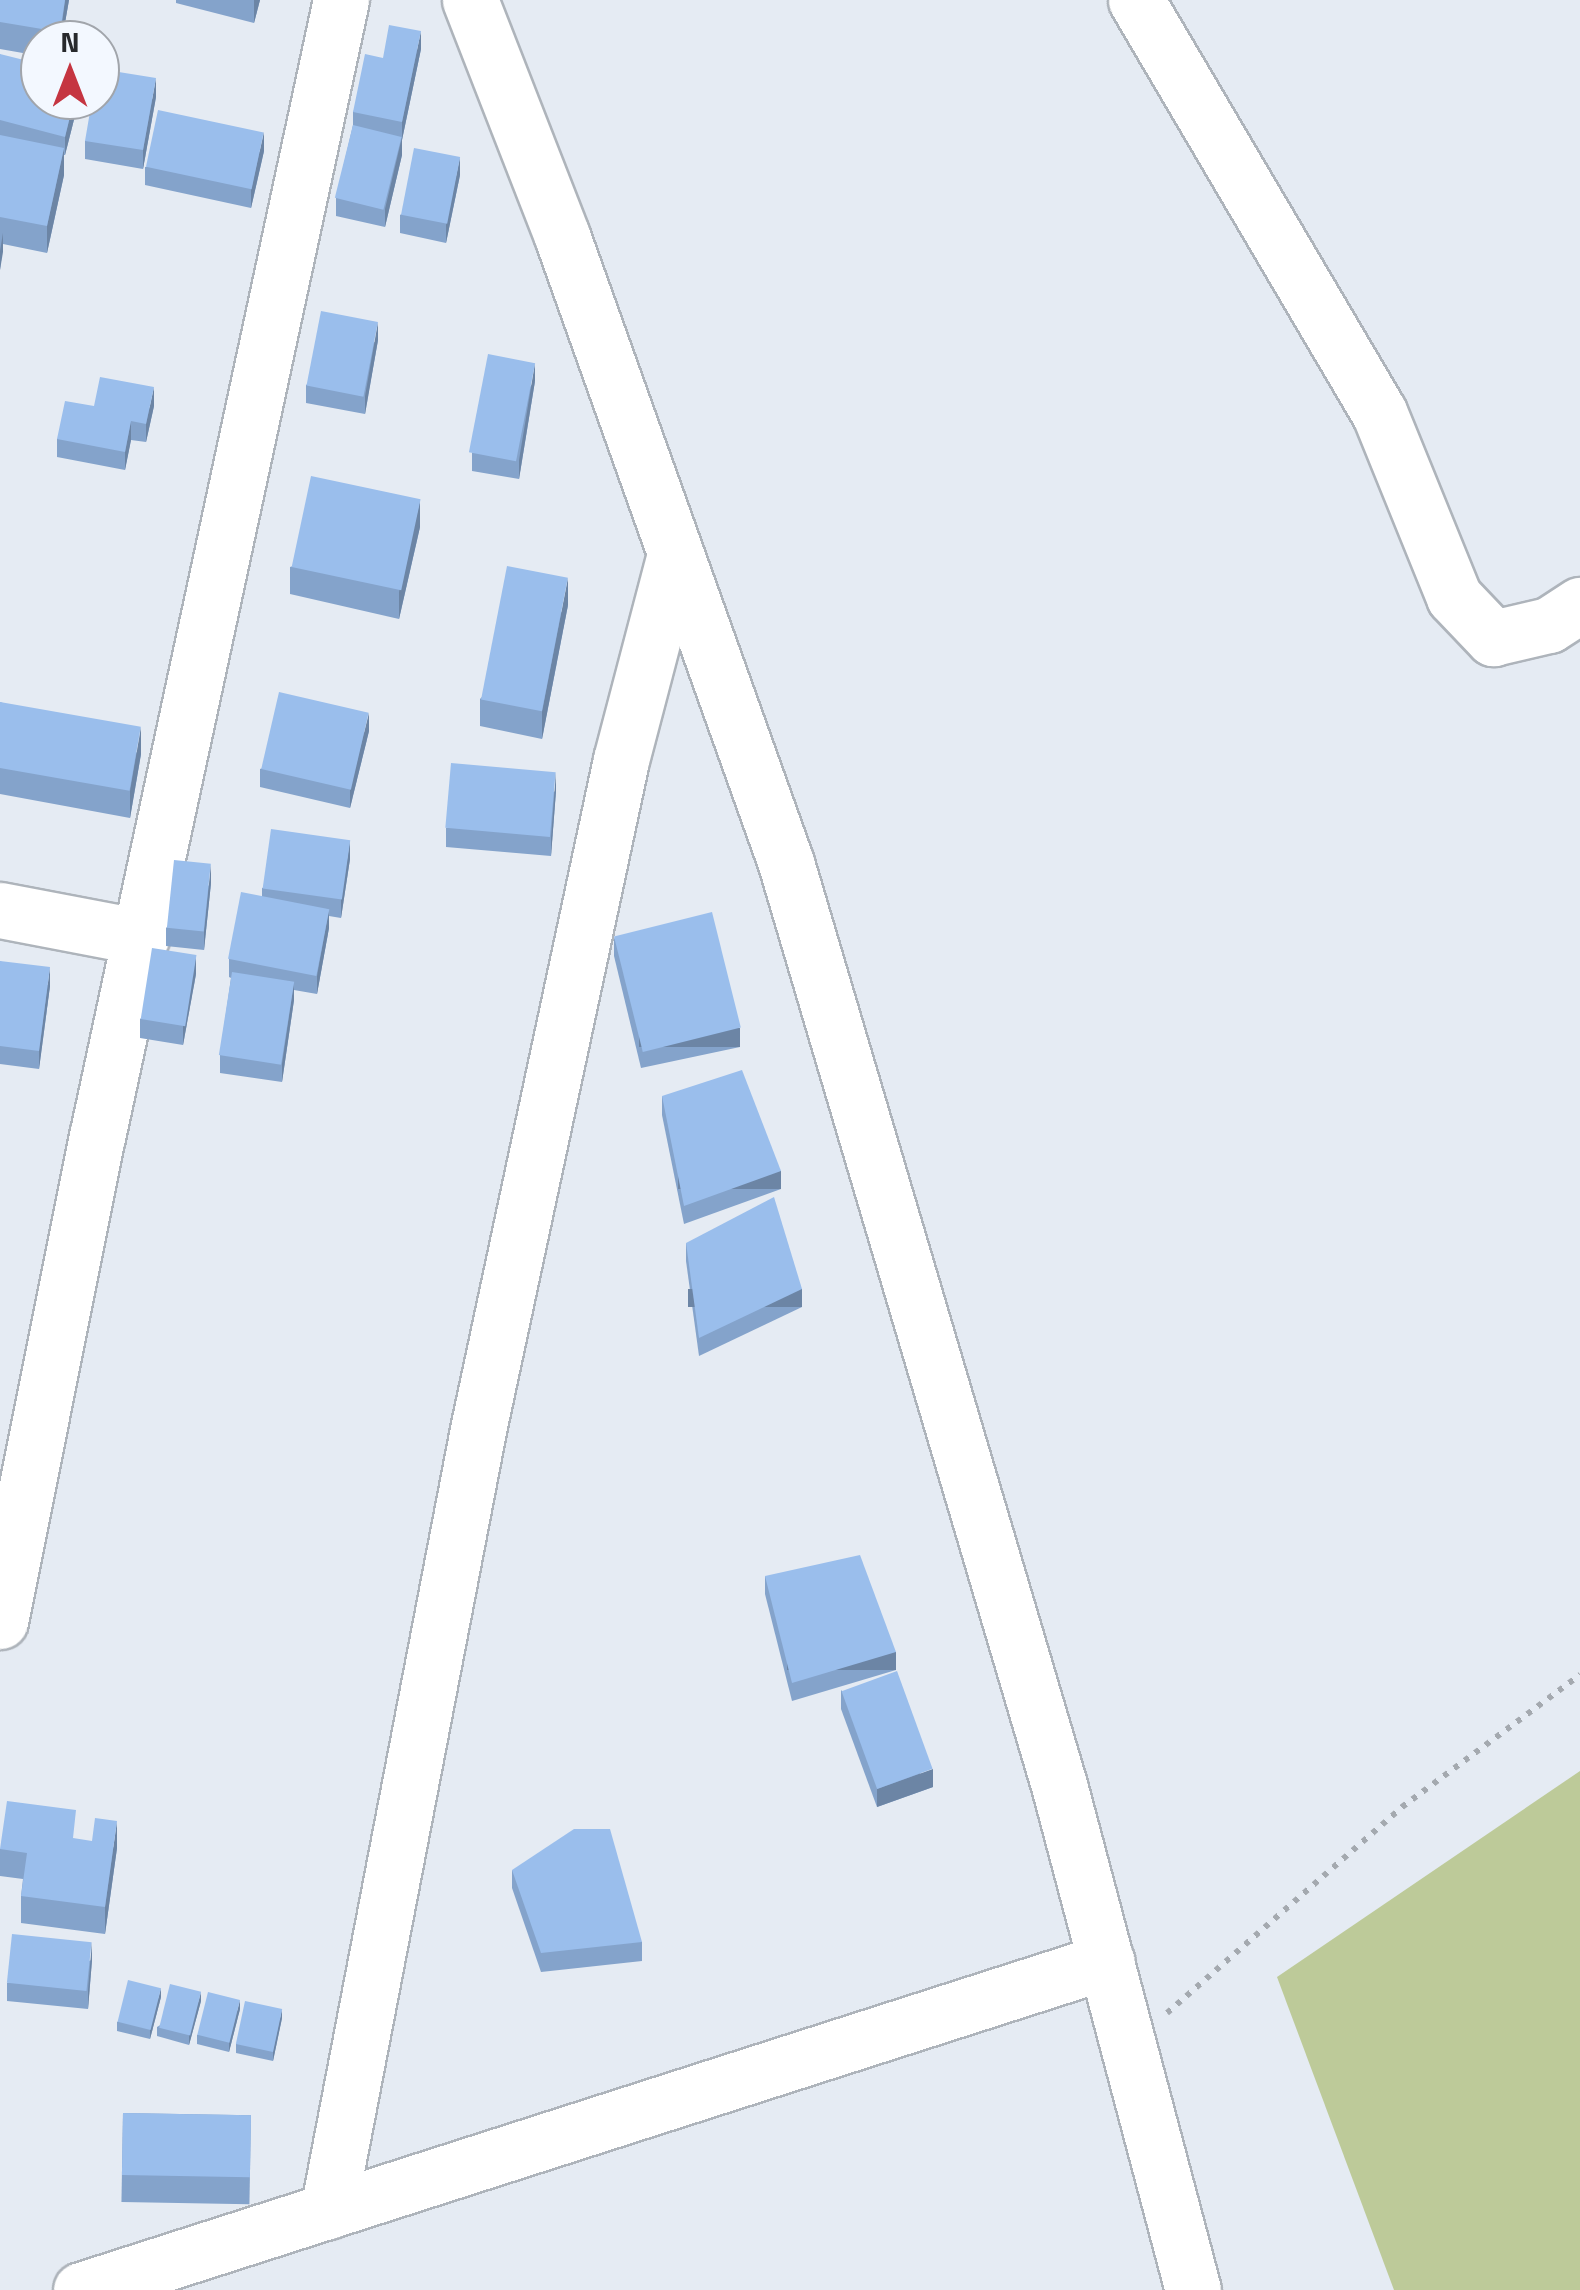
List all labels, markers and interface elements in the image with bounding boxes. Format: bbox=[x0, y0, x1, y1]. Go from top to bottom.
north arrow bbox=[20, 20, 120, 120]
text: N bbox=[60, 20, 80, 63]

